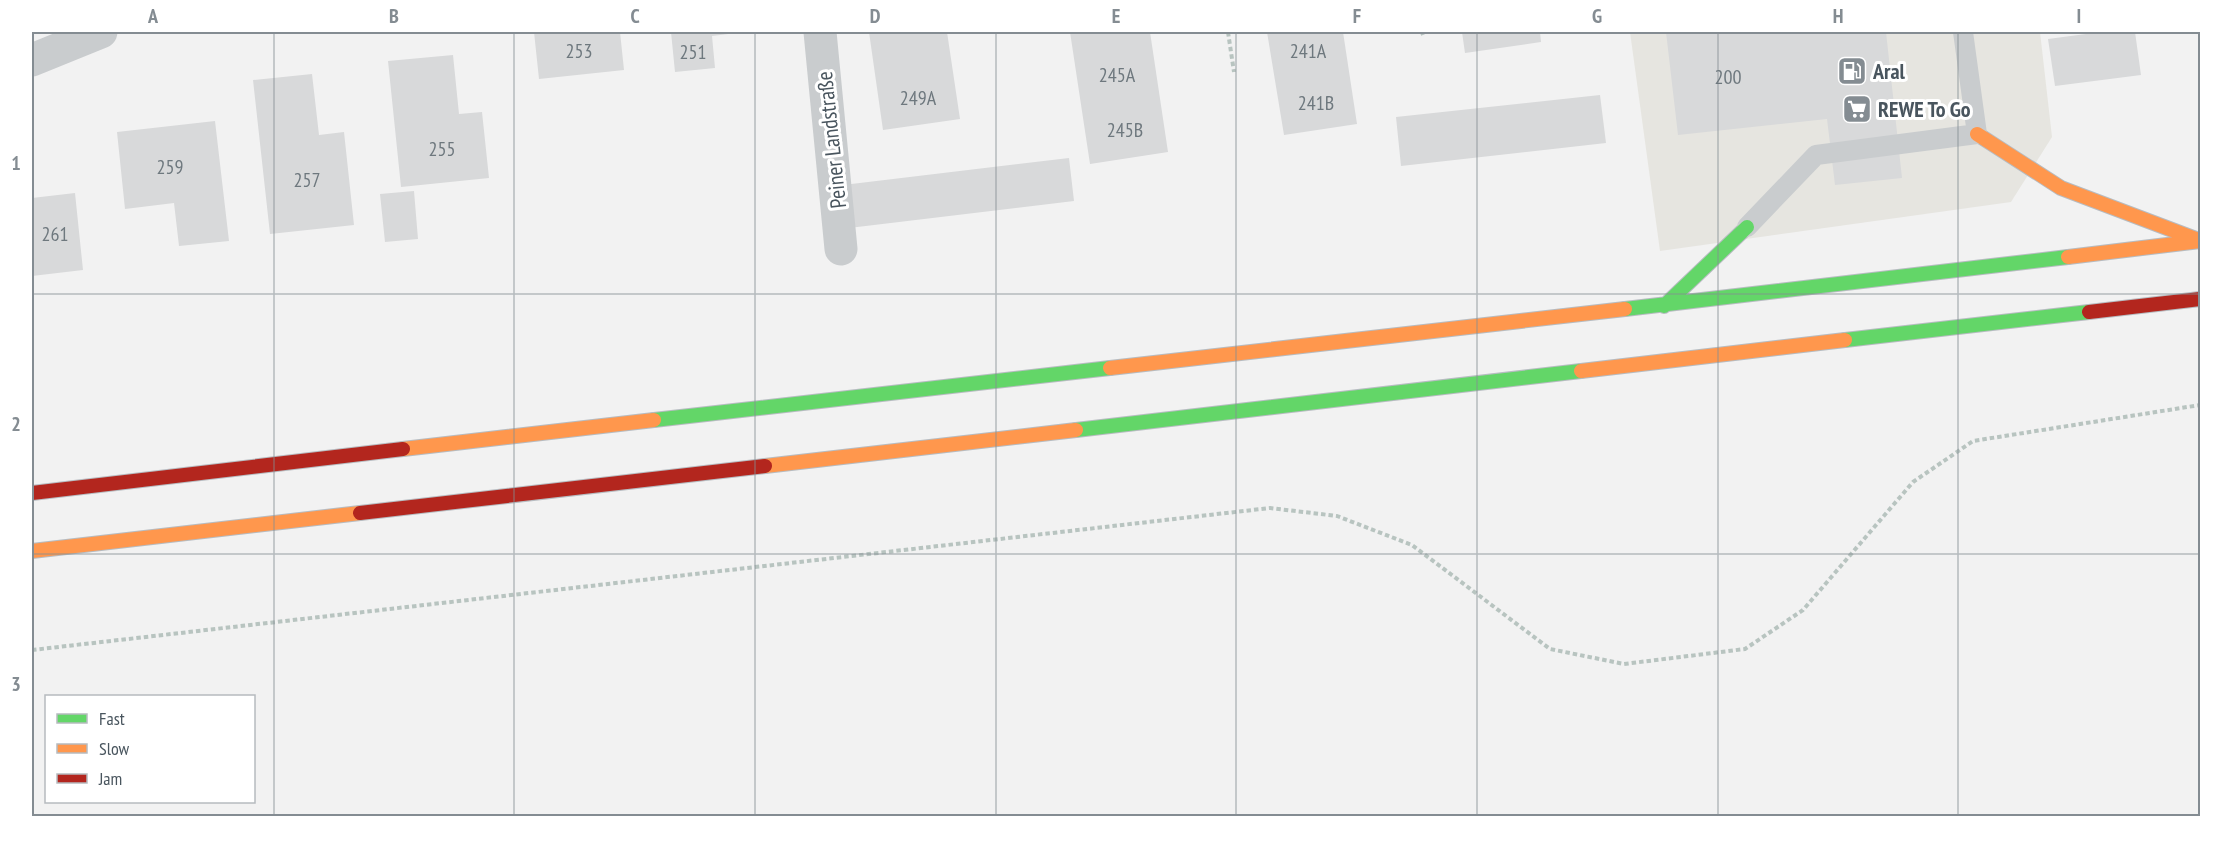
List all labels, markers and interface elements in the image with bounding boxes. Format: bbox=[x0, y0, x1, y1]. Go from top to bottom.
text: A bbox=[147, 3, 159, 29]
text: B bbox=[389, 3, 399, 29]
text: C bbox=[630, 3, 640, 29]
text: D bbox=[870, 3, 881, 29]
text: E bbox=[1112, 3, 1120, 29]
text: F bbox=[1353, 3, 1361, 29]
text: G bbox=[1592, 3, 1602, 29]
text: H bbox=[1833, 3, 1843, 29]
text: I bbox=[2077, 3, 2081, 29]
house number: 253 bbox=[566, 38, 593, 64]
house number: 241A bbox=[1290, 38, 1327, 64]
house number: 251 bbox=[680, 39, 707, 65]
fuel station icon: Aral bbox=[1836, 55, 1868, 87]
place label: Aral bbox=[1872, 57, 1906, 85]
house number: 245A bbox=[1099, 62, 1136, 88]
house number: 200 bbox=[1715, 64, 1742, 90]
street label: Peiner Landstraße bbox=[810, 70, 852, 210]
house number: 249A bbox=[900, 85, 937, 111]
house number: 241B bbox=[1298, 90, 1334, 116]
supermarket icon: REWE To Go bbox=[1841, 93, 1873, 125]
place label: REWE To Go bbox=[1878, 95, 1971, 123]
house number: 245B bbox=[1107, 117, 1143, 143]
house number: 255 bbox=[429, 136, 456, 162]
text: 1 bbox=[11, 150, 21, 176]
house number: 259 bbox=[157, 154, 184, 180]
house number: 257 bbox=[294, 167, 321, 193]
house number: 261 bbox=[42, 221, 69, 247]
text: 2 bbox=[11, 411, 21, 437]
text: 3 bbox=[11, 671, 21, 697]
legend bbox=[45, 695, 255, 803]
text: Fast bbox=[99, 707, 125, 730]
text: Slow bbox=[99, 737, 130, 760]
text: Jam bbox=[98, 767, 122, 790]

